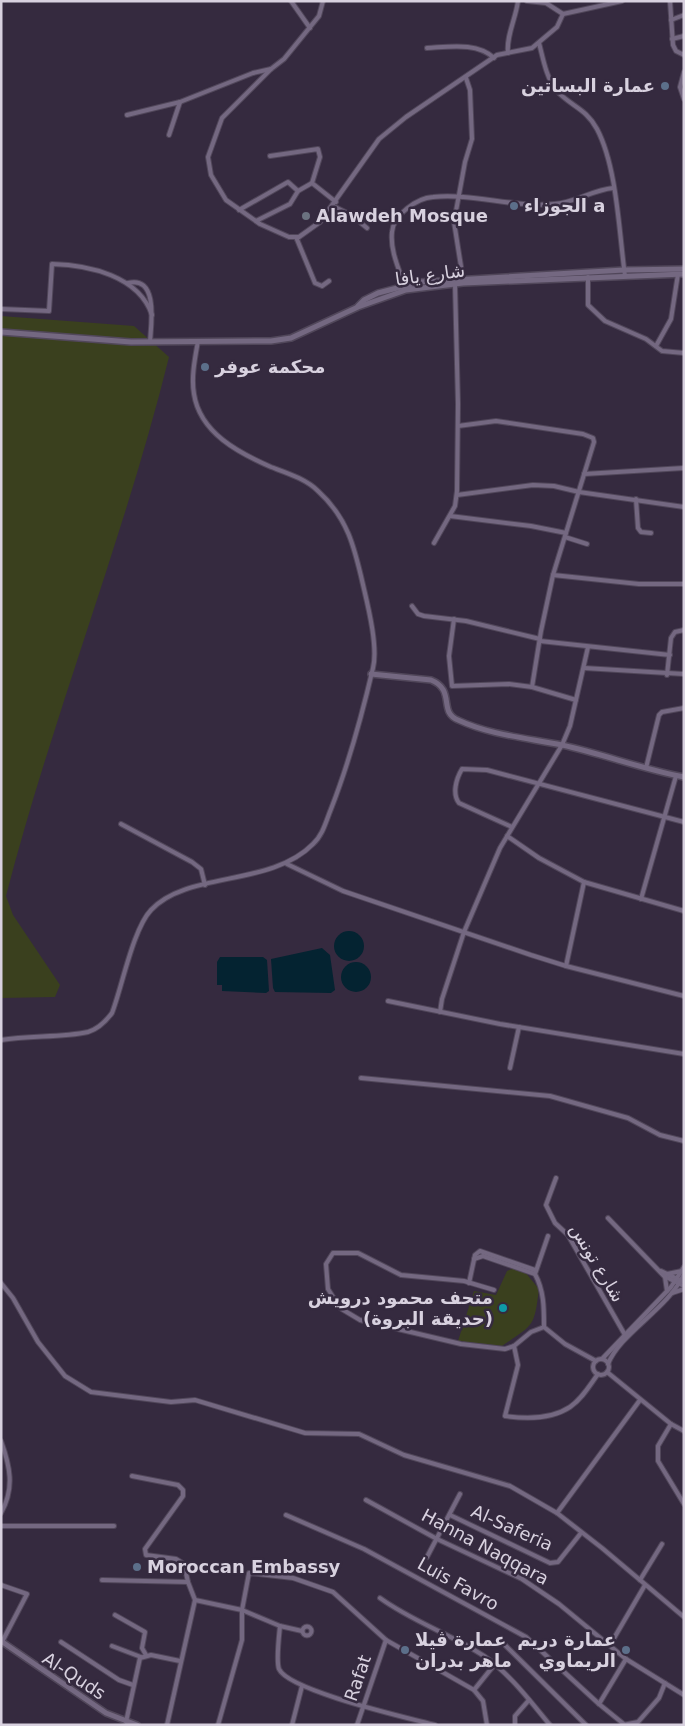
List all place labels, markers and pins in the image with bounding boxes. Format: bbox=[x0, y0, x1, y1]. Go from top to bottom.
place label: عمارة البساتين bbox=[521, 75, 655, 97]
marker: عمارة البساتين bbox=[659, 80, 671, 92]
place label: الجوزاء a bbox=[524, 195, 605, 217]
marker: الجوزاء a bbox=[508, 200, 520, 212]
place label: Alawdeh Mosque bbox=[316, 205, 488, 226]
marker: Alawdeh Mosque bbox=[300, 210, 312, 222]
place label: محكمة عوفر bbox=[214, 356, 325, 378]
marker: محكمة عوفر bbox=[199, 361, 211, 373]
place label: متحف محمود درويش (حديقة البروة) bbox=[308, 1287, 493, 1330]
marker: متحف محمود درويش (حديقة البروة) bbox=[497, 1302, 509, 1314]
place label: Moroccan Embassy bbox=[147, 1556, 341, 1577]
marker: Moroccan Embassy bbox=[131, 1561, 143, 1573]
place label: عمارة ڤيلا ماهر بدران bbox=[415, 1629, 512, 1672]
place label: عمارة دريم الريماوي bbox=[517, 1629, 616, 1672]
marker: عمارة ڤيلا ماهر بدران bbox=[399, 1644, 411, 1656]
marker: عمارة دريم الريماوي bbox=[620, 1644, 632, 1656]

